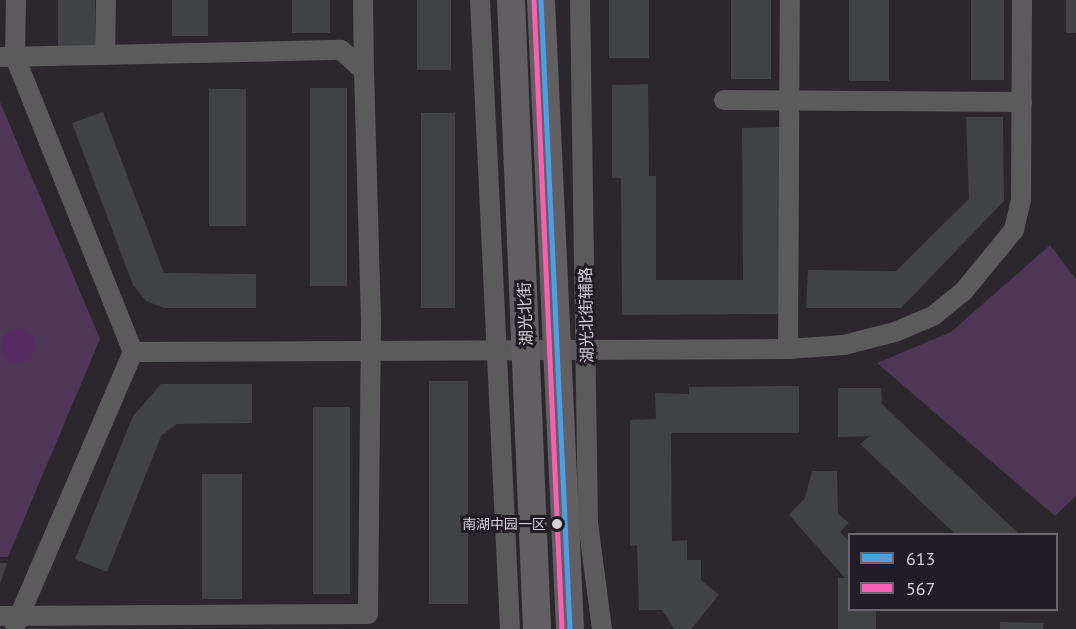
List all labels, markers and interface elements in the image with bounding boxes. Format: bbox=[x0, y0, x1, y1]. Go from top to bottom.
street label: 湖光北街辅路 bbox=[576, 267, 596, 363]
street label: 湖光北街 bbox=[514, 282, 536, 346]
place label: 南湖中园一区 bbox=[462, 516, 546, 532]
marker: 南湖中园一区 bbox=[551, 518, 563, 530]
legend bbox=[848, 533, 1058, 611]
text: 613 bbox=[906, 547, 935, 570]
text: 567 bbox=[906, 577, 935, 600]

